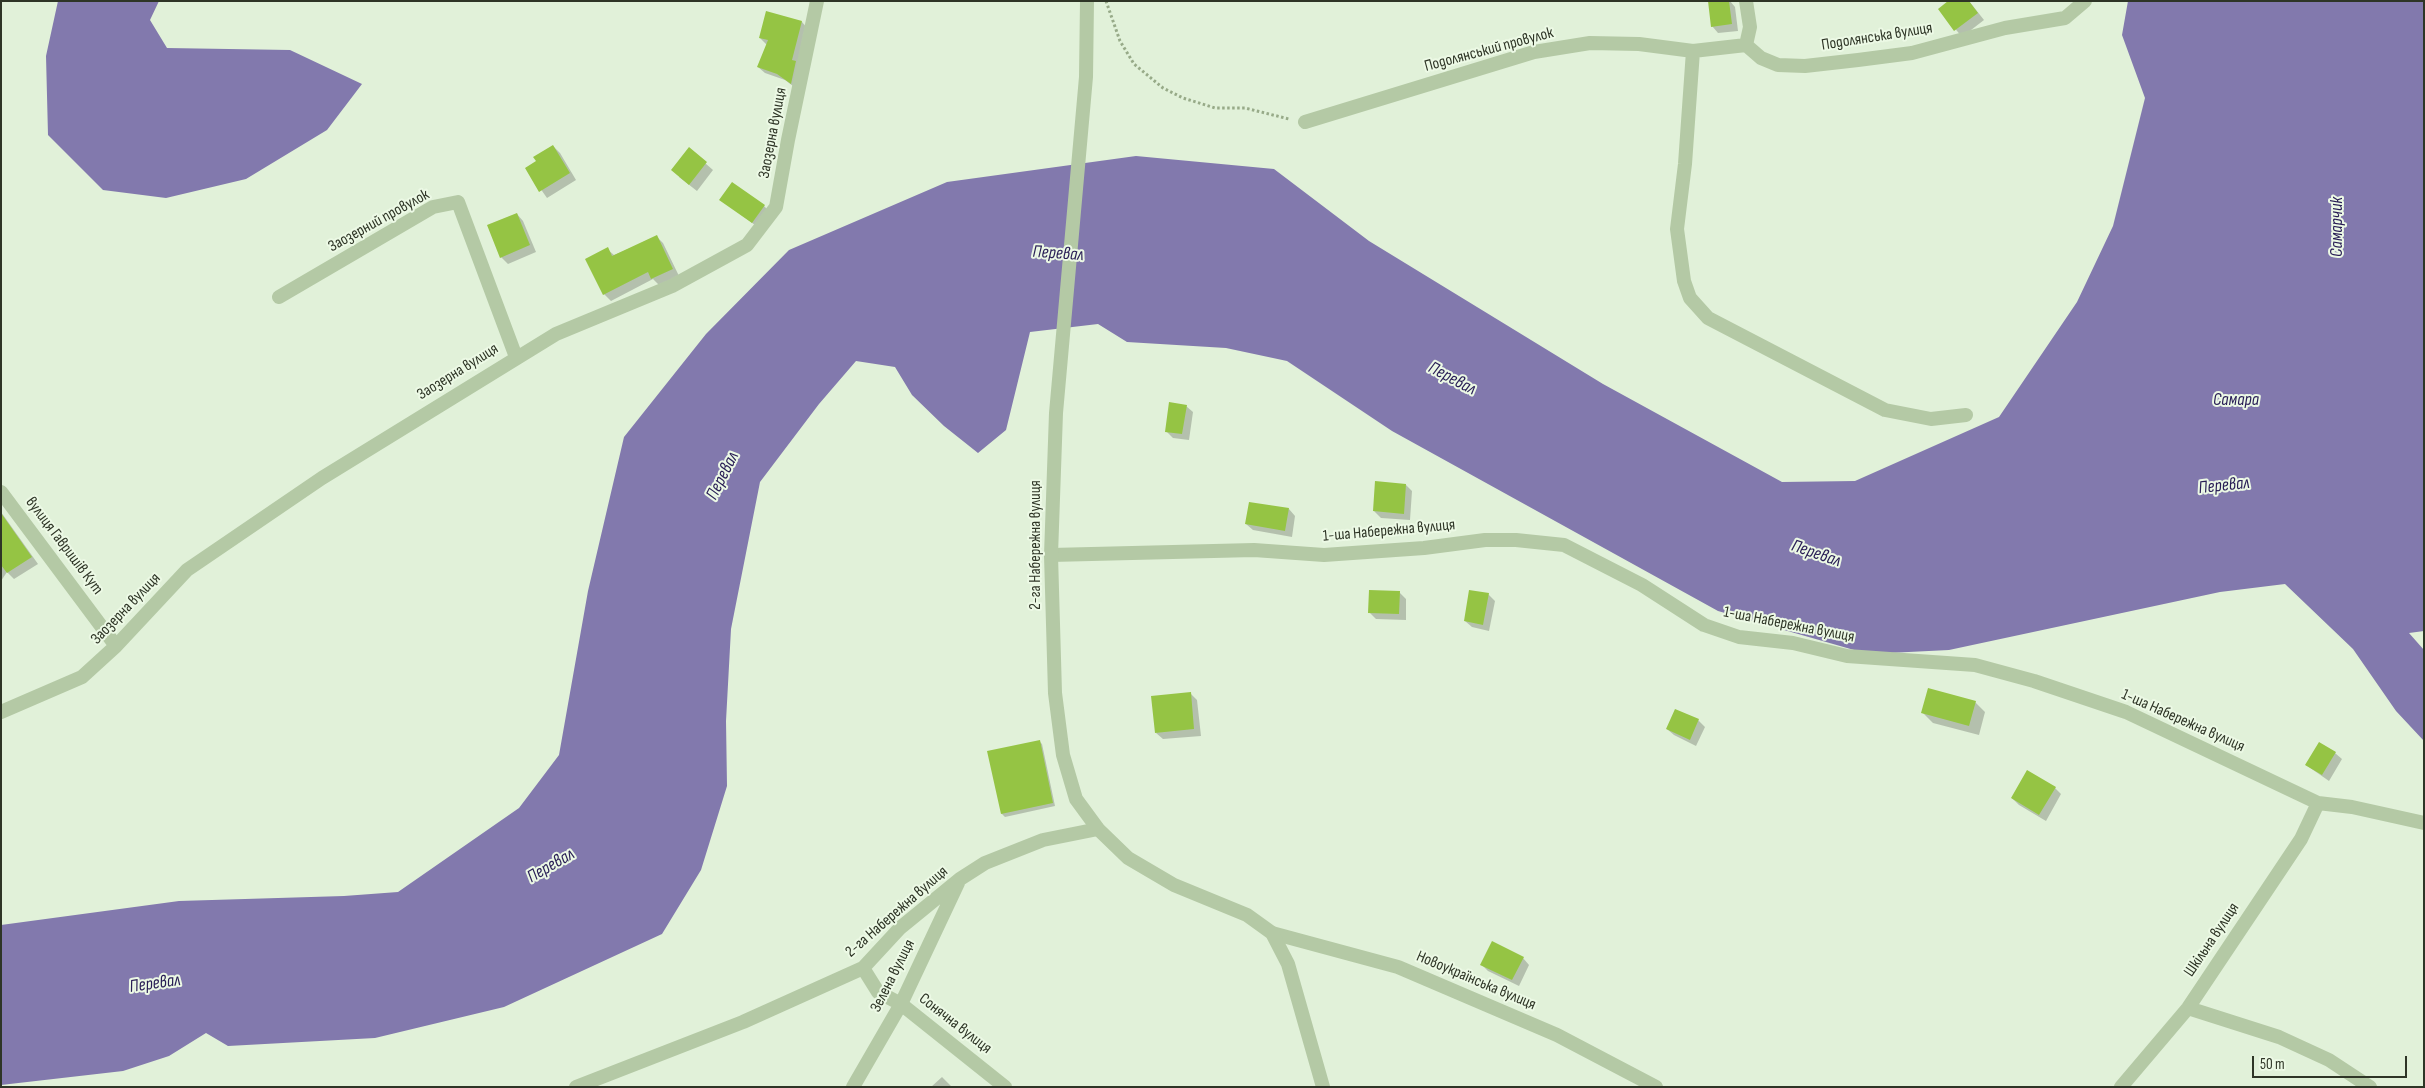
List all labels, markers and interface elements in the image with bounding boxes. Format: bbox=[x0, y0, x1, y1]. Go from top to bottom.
street label: Подолянська вулиця bbox=[1820, 19, 1934, 55]
street label: Подолянський провулок bbox=[1423, 24, 1555, 76]
street label: Заозерна вулиця bbox=[755, 86, 791, 180]
street label: Заозерний провулок bbox=[325, 185, 433, 257]
water label: Самарчик bbox=[2326, 197, 2348, 257]
water label: Перевал bbox=[1032, 241, 1084, 267]
street label: Заозерна вулиця bbox=[414, 339, 502, 405]
water label: Перевал bbox=[1424, 357, 1480, 401]
water label: Самара bbox=[2213, 389, 2259, 411]
water label: Перевал bbox=[702, 448, 744, 504]
water label: Перевал bbox=[2197, 473, 2251, 499]
street label: 2-га Набережна вулиця bbox=[1026, 480, 1046, 610]
street label: вулиця Гавришів Кут bbox=[21, 493, 107, 599]
street label: 1-ша Набережна вулиця bbox=[1322, 516, 1456, 546]
water label: Перевал bbox=[1788, 535, 1844, 573]
street label: Заозерна вулиця bbox=[87, 569, 165, 649]
street label: 1-ша Набережна вулиця bbox=[1722, 603, 1856, 647]
street label: 1-ша Набережна вулиця bbox=[2118, 685, 2248, 757]
water label: Перевал bbox=[523, 844, 579, 888]
street label: 2-га Набережна вулиця bbox=[842, 862, 952, 962]
street label: Шкільна вулиця bbox=[2180, 899, 2244, 981]
street label: Зелена вулиця bbox=[867, 936, 919, 1016]
street label: Новоукраїнська вулиця bbox=[1413, 947, 1539, 1015]
water label: Перевал bbox=[128, 970, 182, 998]
street label: Сонячна вулиця bbox=[915, 990, 995, 1058]
scale bar bbox=[2255, 1046, 2410, 1078]
text: 50 m bbox=[2260, 1055, 2285, 1074]

